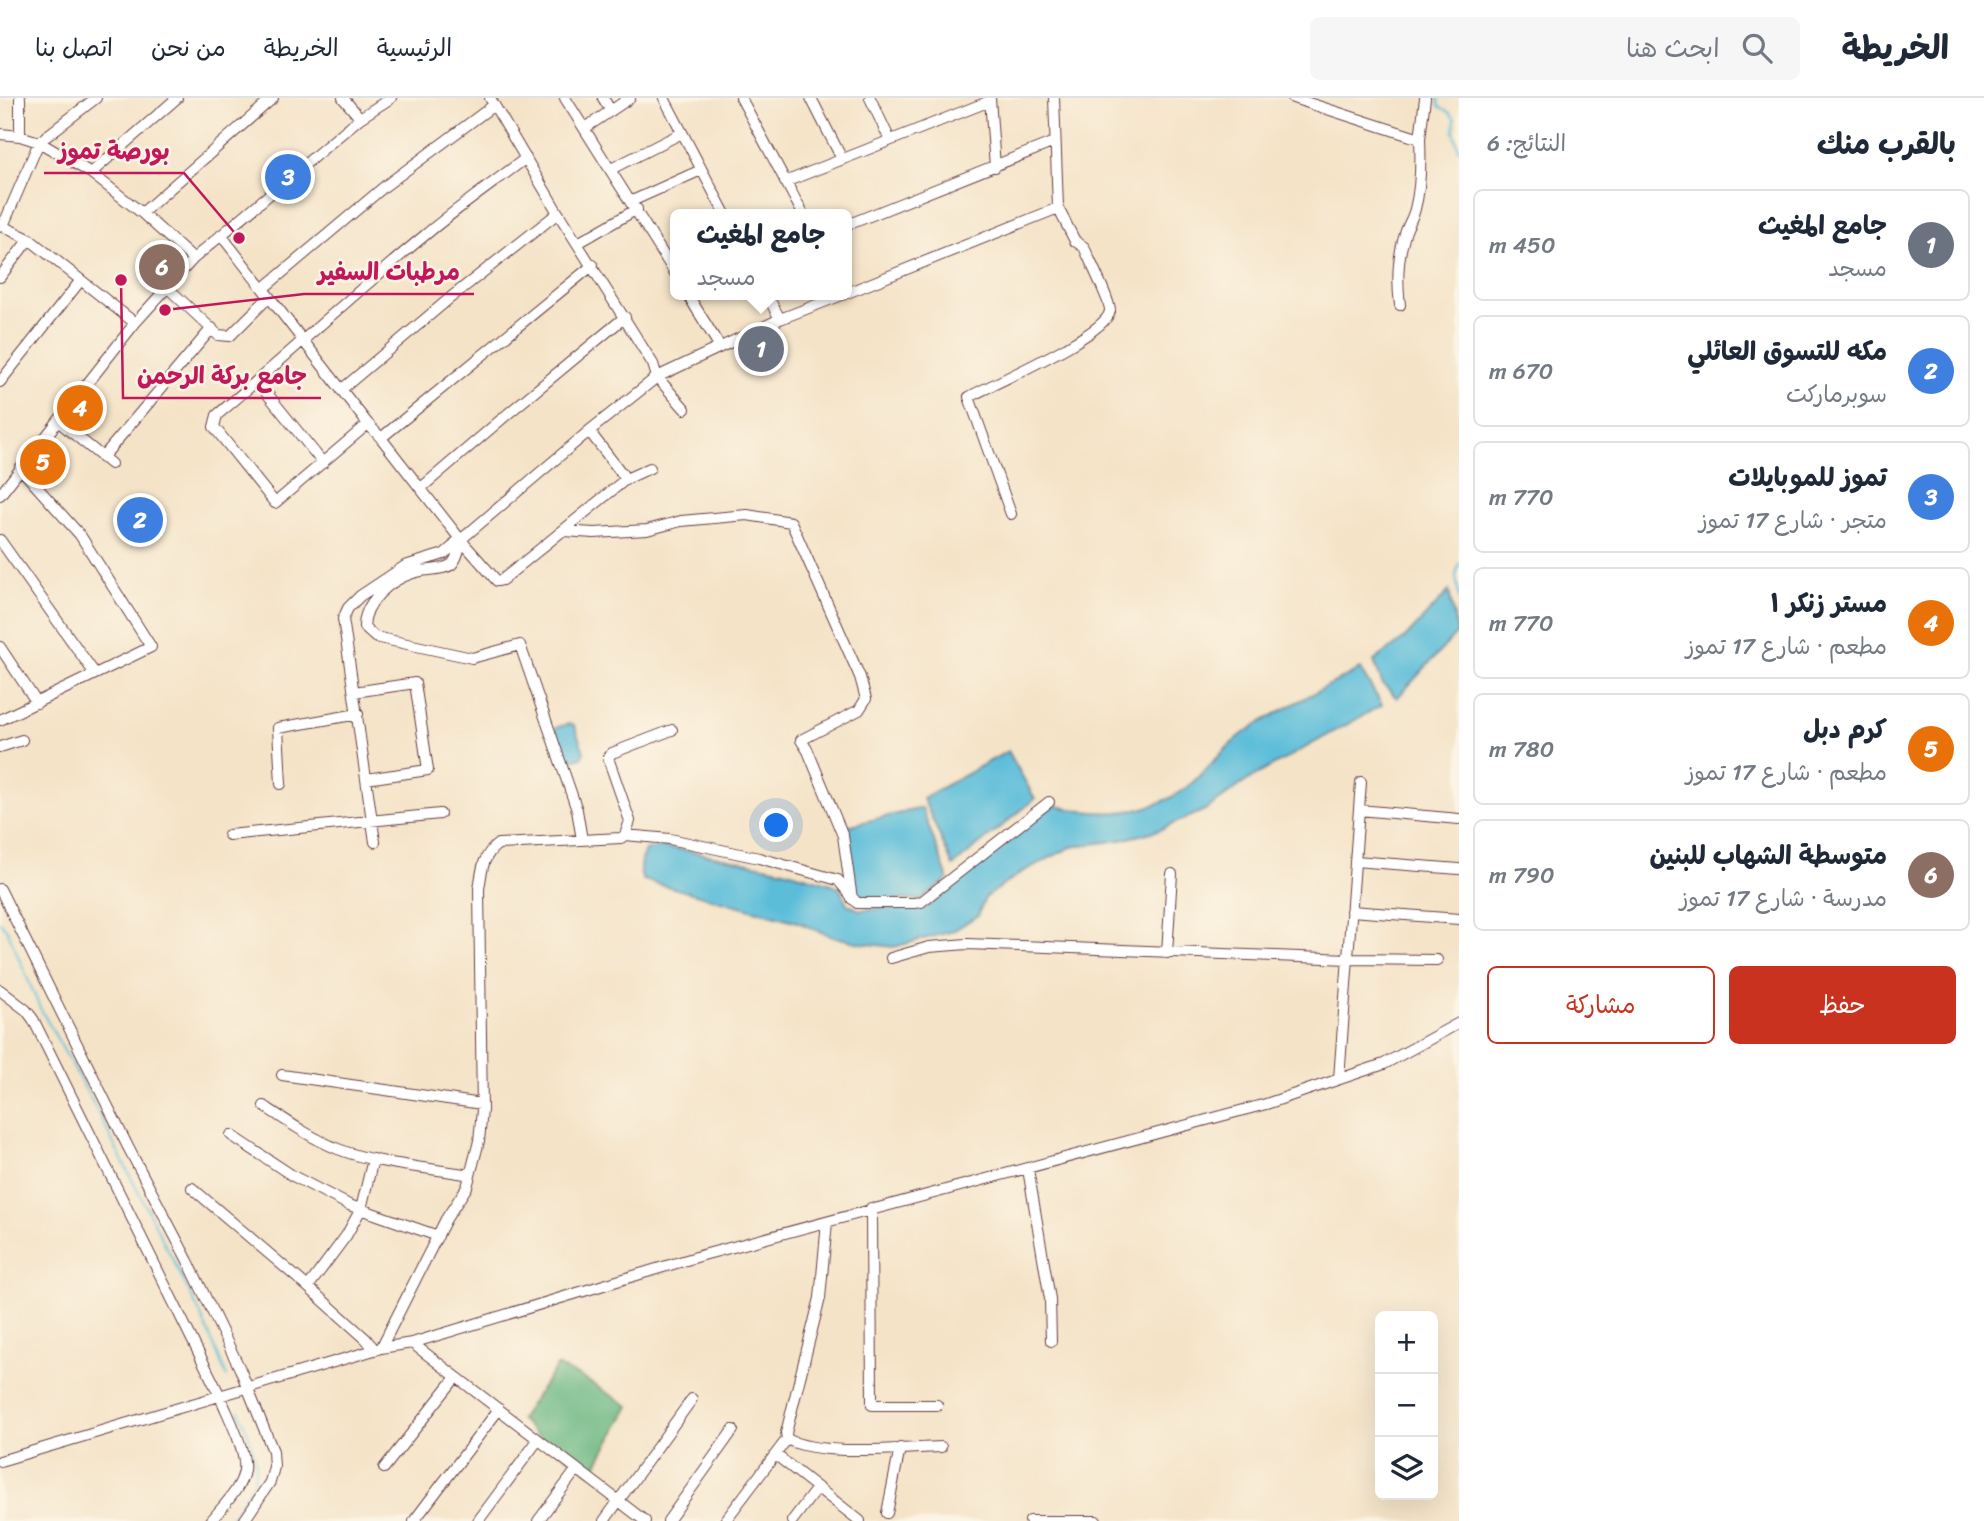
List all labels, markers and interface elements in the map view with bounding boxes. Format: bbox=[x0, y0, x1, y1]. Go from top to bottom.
search box bbox=[1310, 17, 1800, 80]
text: الخريطة bbox=[1842, 19, 1949, 77]
text: ابحث هنا bbox=[1626, 25, 1720, 71]
text: اتصل بنا bbox=[35, 27, 113, 69]
text: من نحن bbox=[151, 27, 226, 69]
text: الخريطة bbox=[264, 27, 339, 69]
text: الرئيسية bbox=[377, 27, 452, 69]
icon: search bbox=[1738, 29, 1776, 67]
text: بالقرب منك bbox=[1817, 117, 1956, 171]
text: النتائج: 6 bbox=[1487, 123, 1566, 164]
callout: بورصة تموز bbox=[44, 128, 184, 173]
text: بورصة تموز bbox=[56, 130, 170, 172]
pin: 3 bbox=[265, 151, 311, 203]
text: جامع المغيث bbox=[1758, 202, 1887, 248]
popup bbox=[670, 209, 852, 300]
text: جامع المغيث bbox=[697, 211, 825, 257]
text: 450 m bbox=[1489, 225, 1556, 266]
text: 1 bbox=[1926, 225, 1936, 266]
pin: 6 bbox=[139, 241, 185, 293]
text: مسجد bbox=[1828, 248, 1887, 289]
callout: مرطبات السفير bbox=[304, 249, 474, 294]
text: مرطبات السفير bbox=[316, 251, 460, 293]
text: مسجد bbox=[697, 257, 756, 298]
pin: 1 bbox=[738, 323, 784, 375]
text: مكه للتسوق العائلي bbox=[1687, 328, 1887, 374]
text: 670 m bbox=[1489, 351, 1553, 392]
text: 2 bbox=[1924, 351, 1938, 392]
callout: جامع بركة الرحمن bbox=[123, 353, 321, 398]
text: جامع بركة الرحمن bbox=[137, 355, 307, 397]
text: سوبرماركت bbox=[1786, 374, 1887, 415]
pin: 4 bbox=[57, 382, 103, 434]
pin: 5 bbox=[20, 436, 66, 488]
text: تموز للموبايلات bbox=[1728, 454, 1887, 500]
text: 770 m bbox=[1489, 477, 1553, 518]
text: 3 bbox=[1925, 477, 1937, 518]
pin: 2 bbox=[117, 494, 163, 546]
text: متجر · شارع 17 تموز bbox=[1699, 500, 1887, 541]
text: مستر زنكر ١ bbox=[1771, 580, 1887, 626]
text: 770 m bbox=[1489, 603, 1553, 644]
text: 4 bbox=[1924, 603, 1938, 644]
text: مطعم · شارع 17 تموز bbox=[1686, 626, 1887, 667]
text: كرم دبل bbox=[1803, 706, 1887, 752]
text: 780 m bbox=[1489, 729, 1554, 770]
text: 5 bbox=[1924, 729, 1938, 770]
text: مطعم · شارع 17 تموز bbox=[1686, 752, 1887, 793]
your location bbox=[759, 808, 793, 842]
text: متوسطة الشهاب للبنين bbox=[1649, 832, 1887, 878]
text: 790 m bbox=[1489, 855, 1554, 896]
text: 6 bbox=[1924, 855, 1938, 896]
text: مدرسة · شارع 17 تموز bbox=[1680, 878, 1887, 919]
button: مشاركة bbox=[1487, 966, 1715, 1044]
button: حفظ bbox=[1729, 966, 1956, 1044]
map controls bbox=[1375, 1311, 1438, 1500]
button: + bbox=[1375, 1311, 1438, 1374]
button: − bbox=[1375, 1374, 1438, 1437]
button: layers bbox=[1375, 1437, 1438, 1500]

